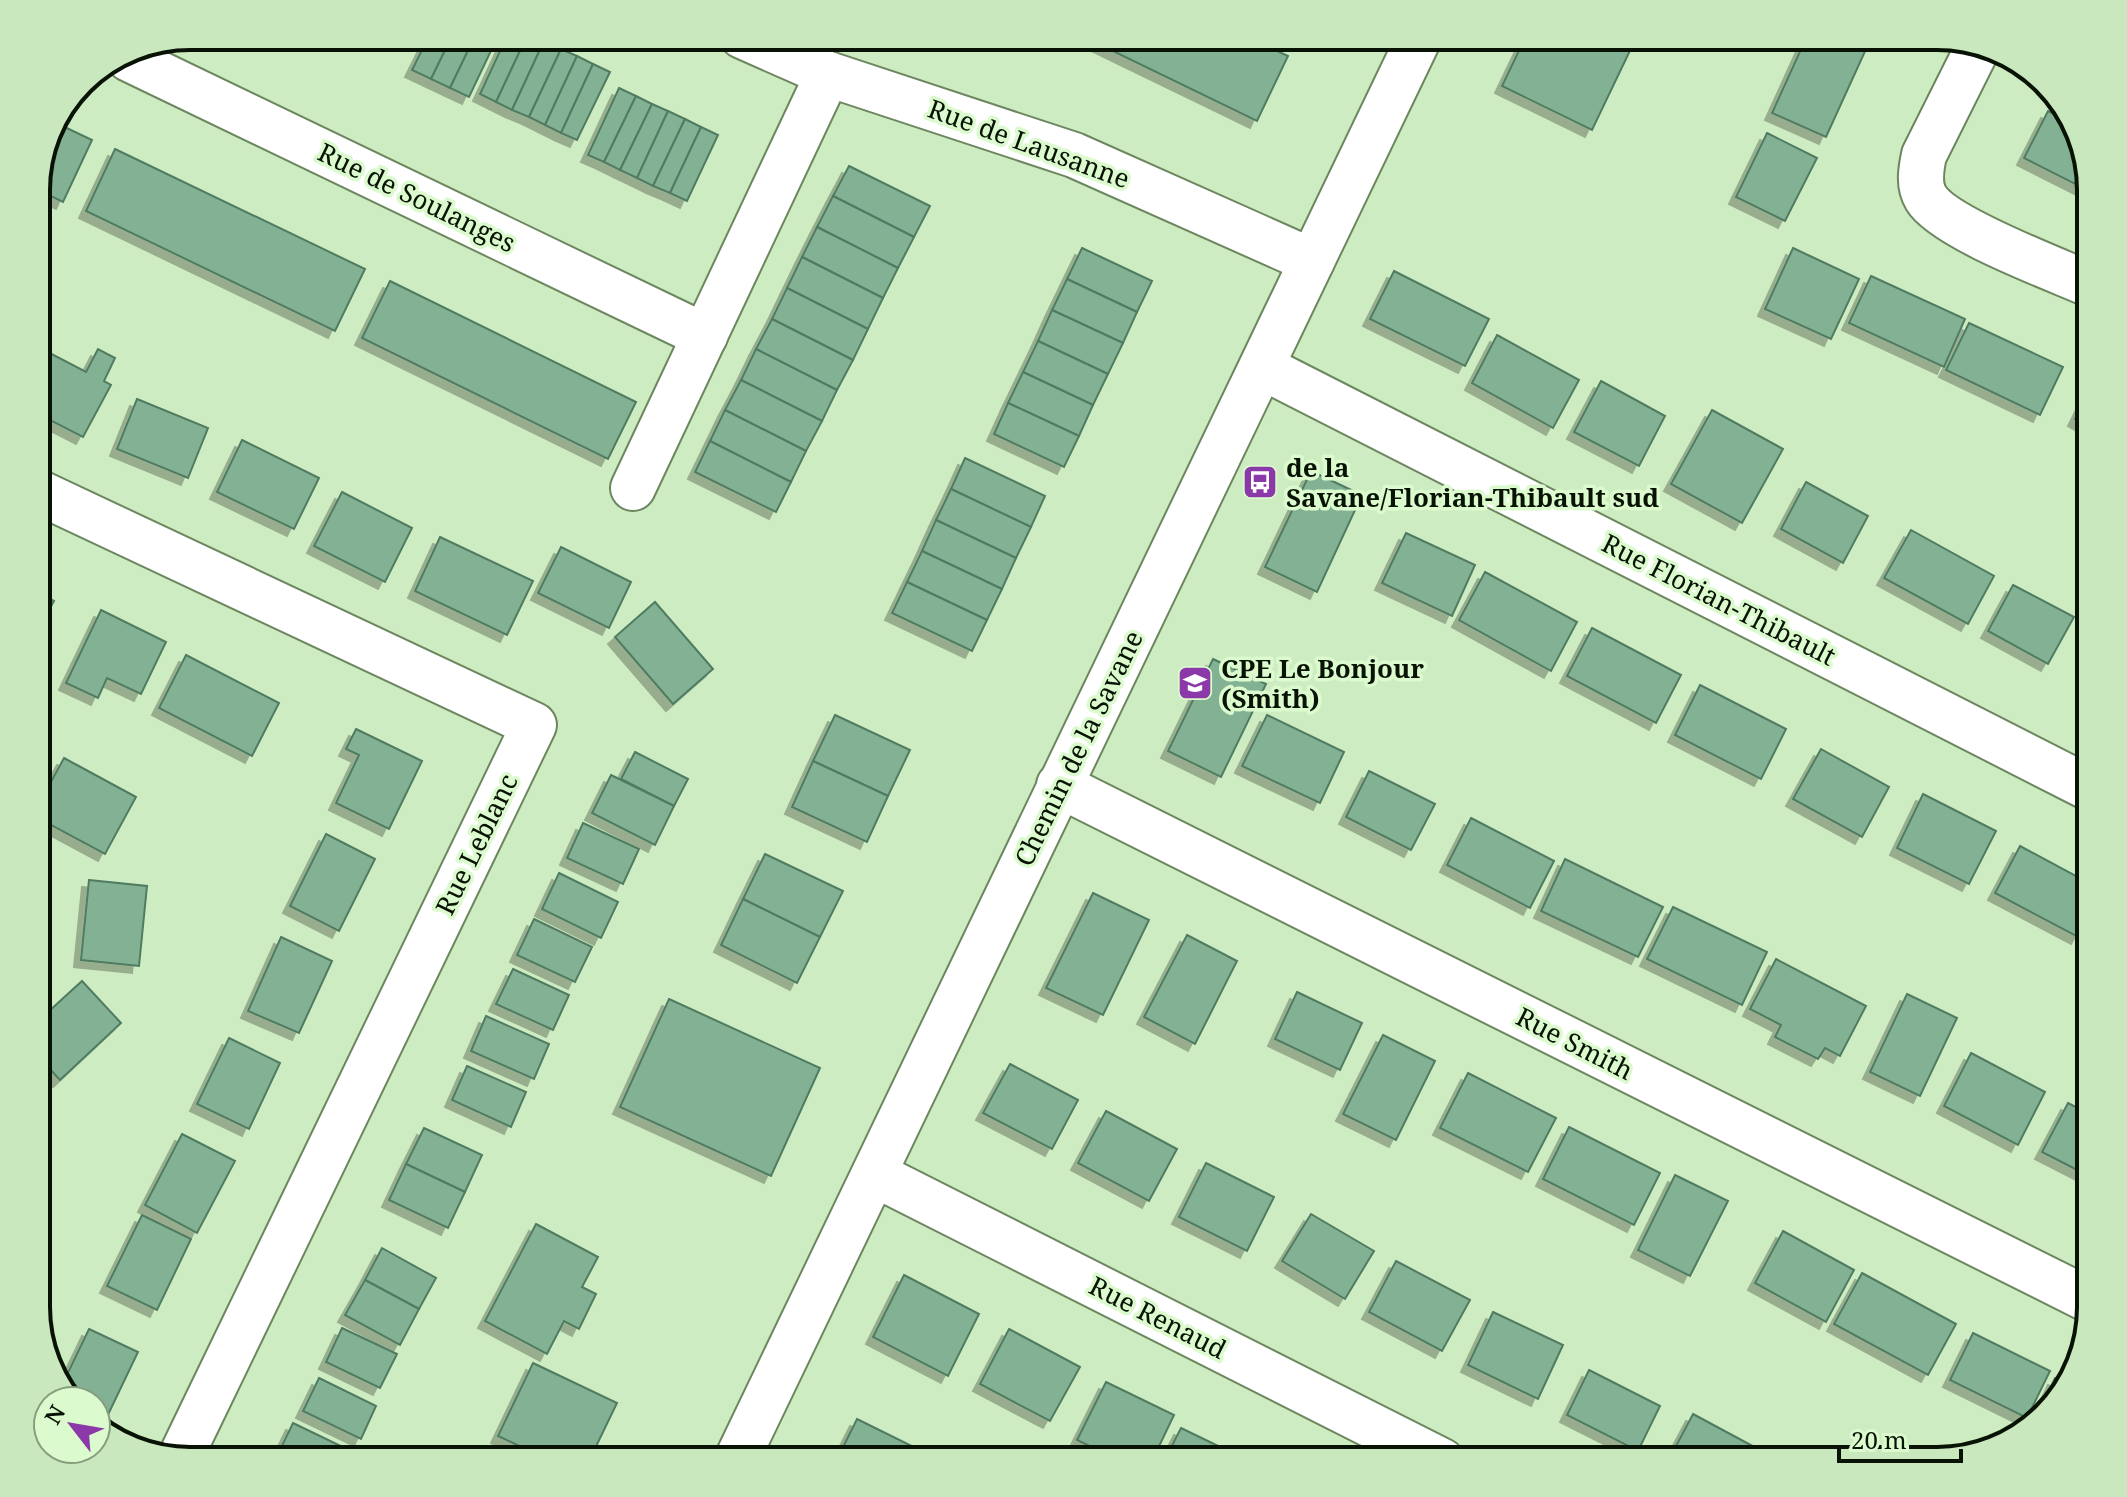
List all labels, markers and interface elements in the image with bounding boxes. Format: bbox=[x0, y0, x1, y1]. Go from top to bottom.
street label: Rue de Lausanne bbox=[923, 90, 1135, 196]
street label: Rue de Soulanges bbox=[312, 134, 522, 260]
place label: de la Savane/Florian-Thibault sud bbox=[1286, 449, 1659, 515]
bus stop icon: de la Savane/Florian-Thibault sud bbox=[1241, 463, 1279, 501]
street label: Rue Florian-Thibault bbox=[1596, 524, 1842, 674]
street label: Chemin de la Savane bbox=[1005, 624, 1151, 872]
place label: CPE Le Bonjour (Smith) bbox=[1221, 650, 1424, 716]
school or university icon: CPE Le Bonjour (Smith) bbox=[1176, 664, 1214, 702]
street label: Rue Leblanc bbox=[426, 768, 526, 920]
street label: Rue Smith bbox=[1510, 998, 1640, 1088]
street label: Rue Renaud bbox=[1083, 1267, 1233, 1367]
north arrow bbox=[32, 1385, 112, 1465]
text: N bbox=[37, 1399, 71, 1429]
scale bar bbox=[1839, 1413, 1961, 1463]
text: 20 m bbox=[1851, 1423, 1907, 1456]

